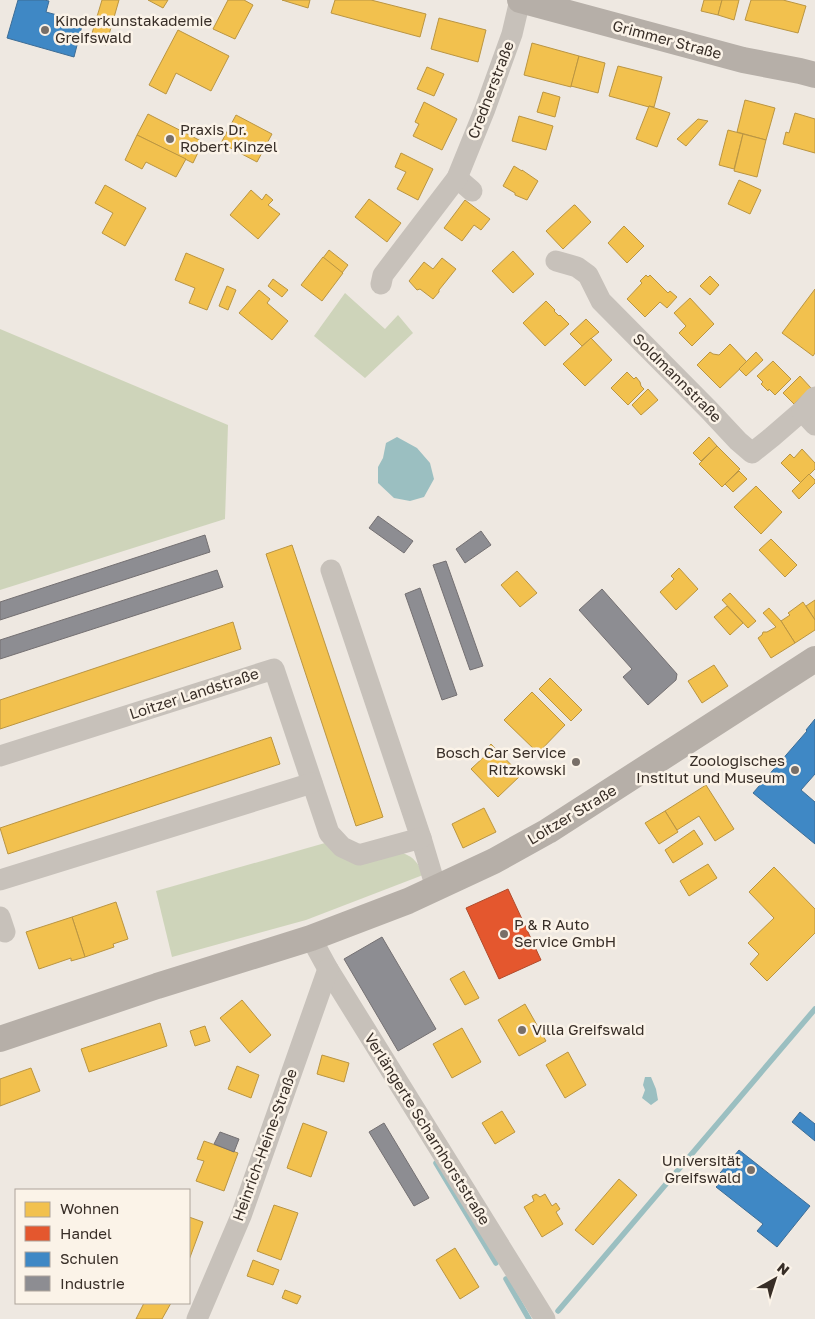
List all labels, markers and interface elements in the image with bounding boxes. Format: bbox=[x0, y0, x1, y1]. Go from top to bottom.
place label: Kinderkunstakademie Greifswald bbox=[55, 11, 213, 46]
street label: Grimmer Straße bbox=[611, 16, 724, 62]
marker: Kinderkunstakademie Greifswald bbox=[39, 24, 51, 36]
street label: Crednerstraße bbox=[463, 38, 517, 141]
place label: Praxis Dr. Robert Kinzel bbox=[180, 120, 278, 155]
marker: Praxis Dr. Robert Kinzel bbox=[164, 133, 176, 145]
street label: Soldmannstraße bbox=[630, 329, 726, 426]
street label: Loitzer Landstraße bbox=[127, 664, 261, 722]
place label: Bosch Car Service Ritzkowski bbox=[436, 743, 566, 778]
place label: Zoologisches Institut und Museum bbox=[636, 751, 785, 786]
marker: Bosch Car Service Ritzkowski bbox=[570, 756, 582, 768]
marker: Zoologisches Institut und Museum bbox=[789, 764, 801, 776]
street label: Loitzer Straße bbox=[524, 780, 619, 848]
place label: P & R Auto Service GmbH bbox=[514, 915, 616, 950]
marker: P & R Auto Service GmbH bbox=[498, 928, 510, 940]
place label: Villa Greifswald bbox=[532, 1020, 645, 1038]
marker: Villa Greifswald bbox=[516, 1024, 528, 1036]
street label: Verlängerte Scharnhorststraße bbox=[361, 1029, 495, 1228]
street label: Heinrich-Heine-Straße bbox=[228, 1066, 300, 1223]
place label: Universität Greifswald bbox=[662, 1151, 741, 1186]
marker: Universität Greifswald bbox=[745, 1164, 757, 1176]
legend bbox=[15, 1189, 190, 1304]
text: Wohnen bbox=[60, 1199, 119, 1217]
text: Handel bbox=[60, 1224, 112, 1242]
text: Schulen bbox=[60, 1249, 119, 1267]
north arrow bbox=[750, 1254, 800, 1304]
text: N bbox=[774, 1259, 793, 1278]
text: Industrie bbox=[60, 1274, 125, 1292]

